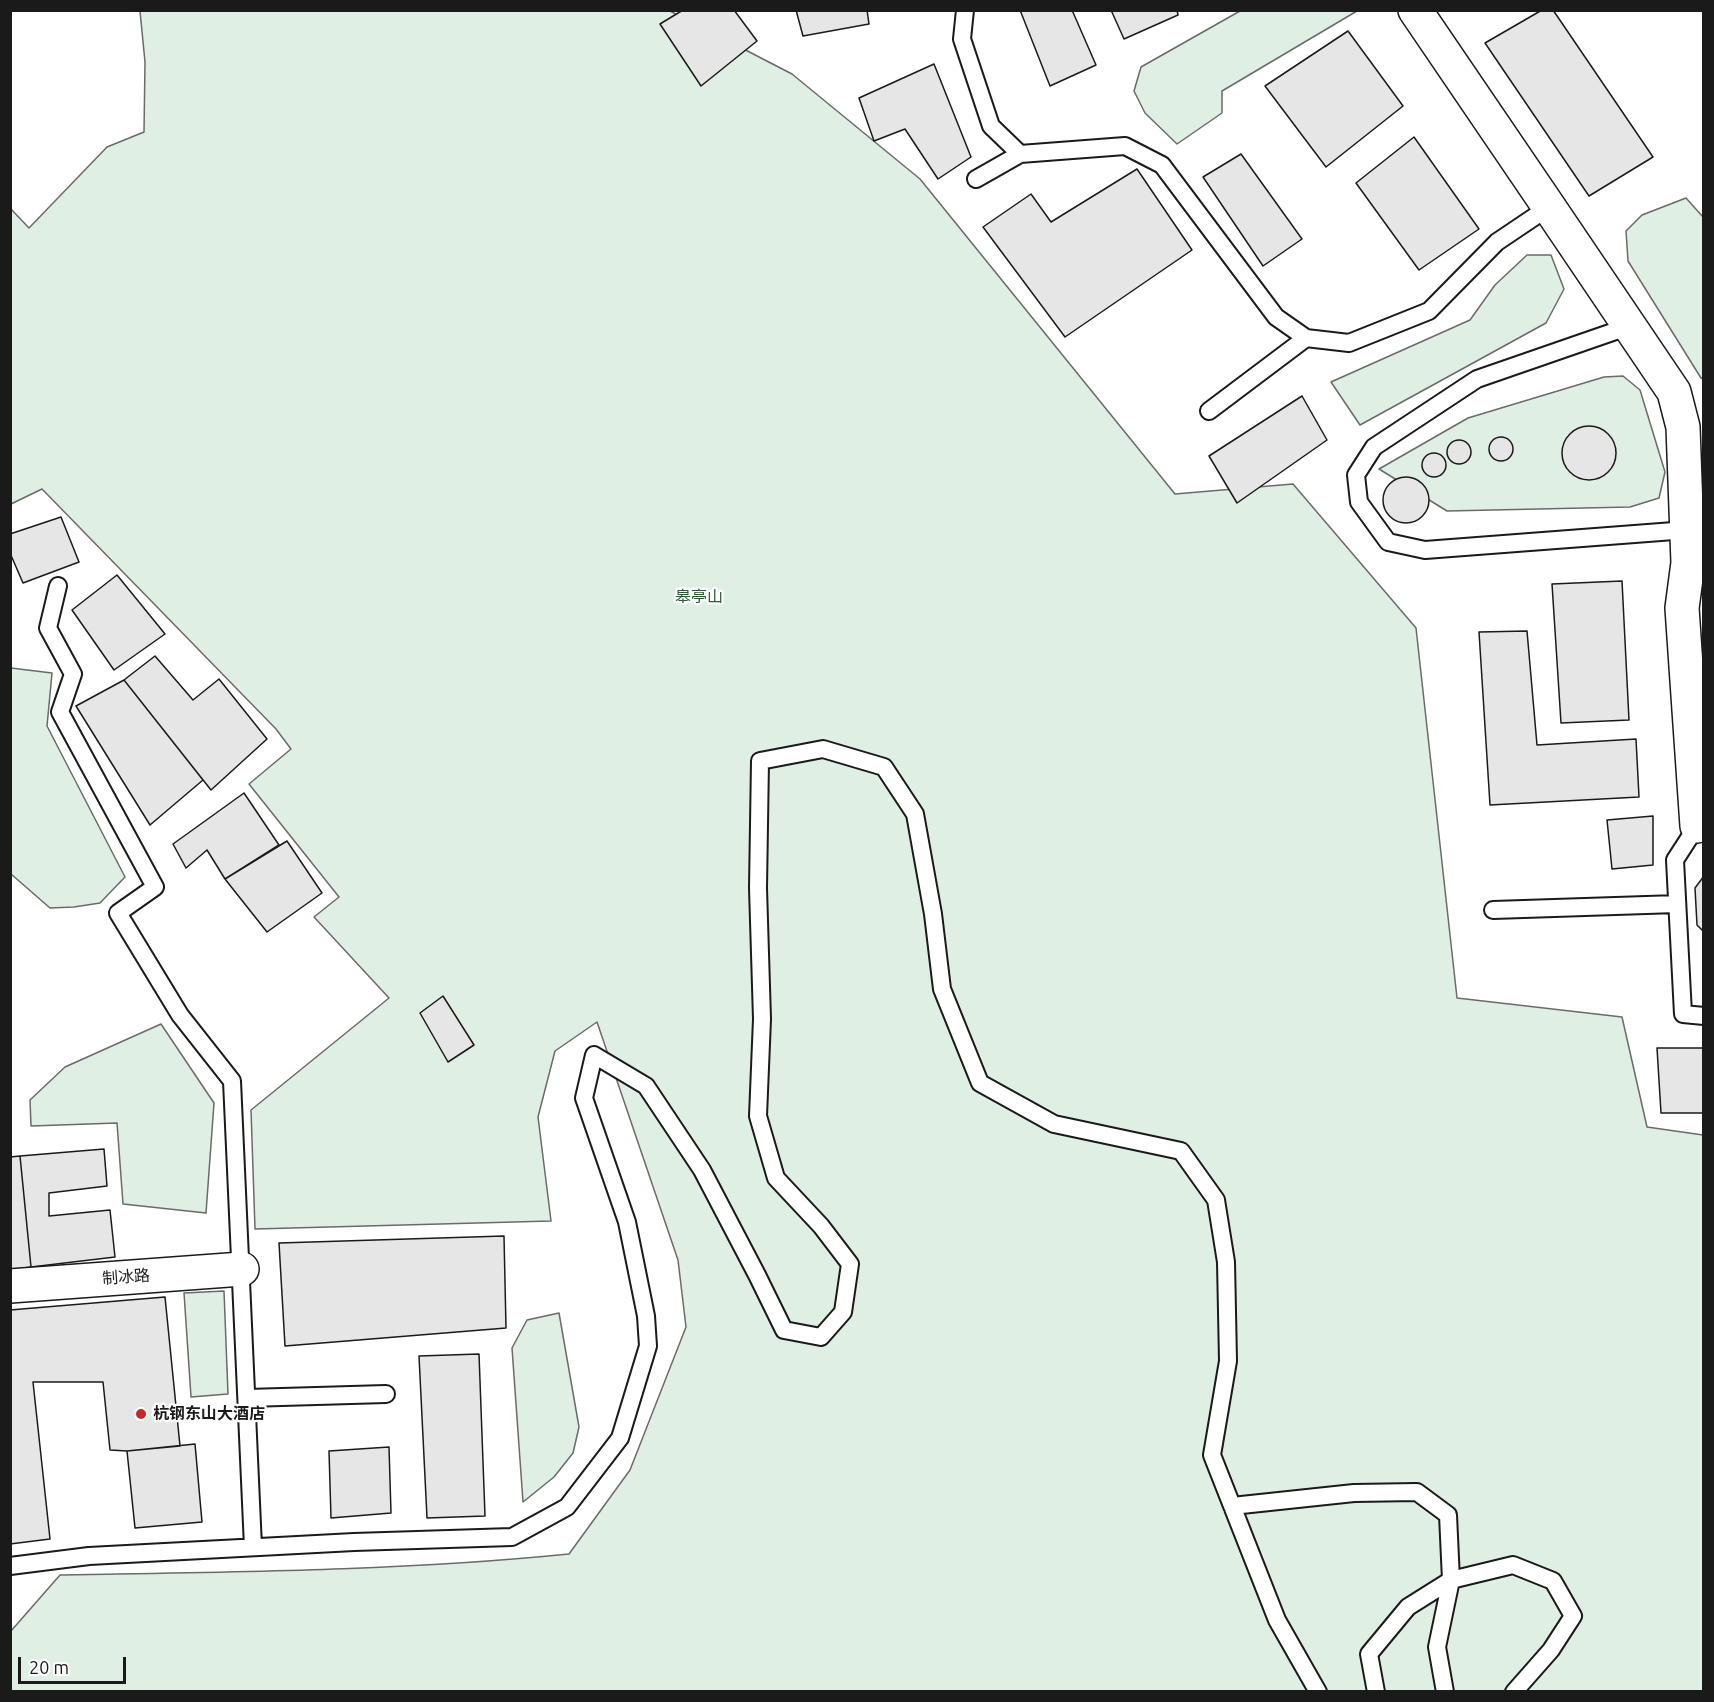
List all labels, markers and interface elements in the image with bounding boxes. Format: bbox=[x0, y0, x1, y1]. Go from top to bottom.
park label: 皋亭山 bbox=[675, 587, 723, 607]
street label: 制冰路 bbox=[101, 1266, 151, 1288]
place label: 杭钢东山大酒店 bbox=[153, 1404, 265, 1424]
marker: 杭钢东山大酒店 bbox=[134, 1407, 148, 1421]
scale bar bbox=[21, 1645, 129, 1683]
text: 20 m bbox=[29, 1657, 69, 1677]

